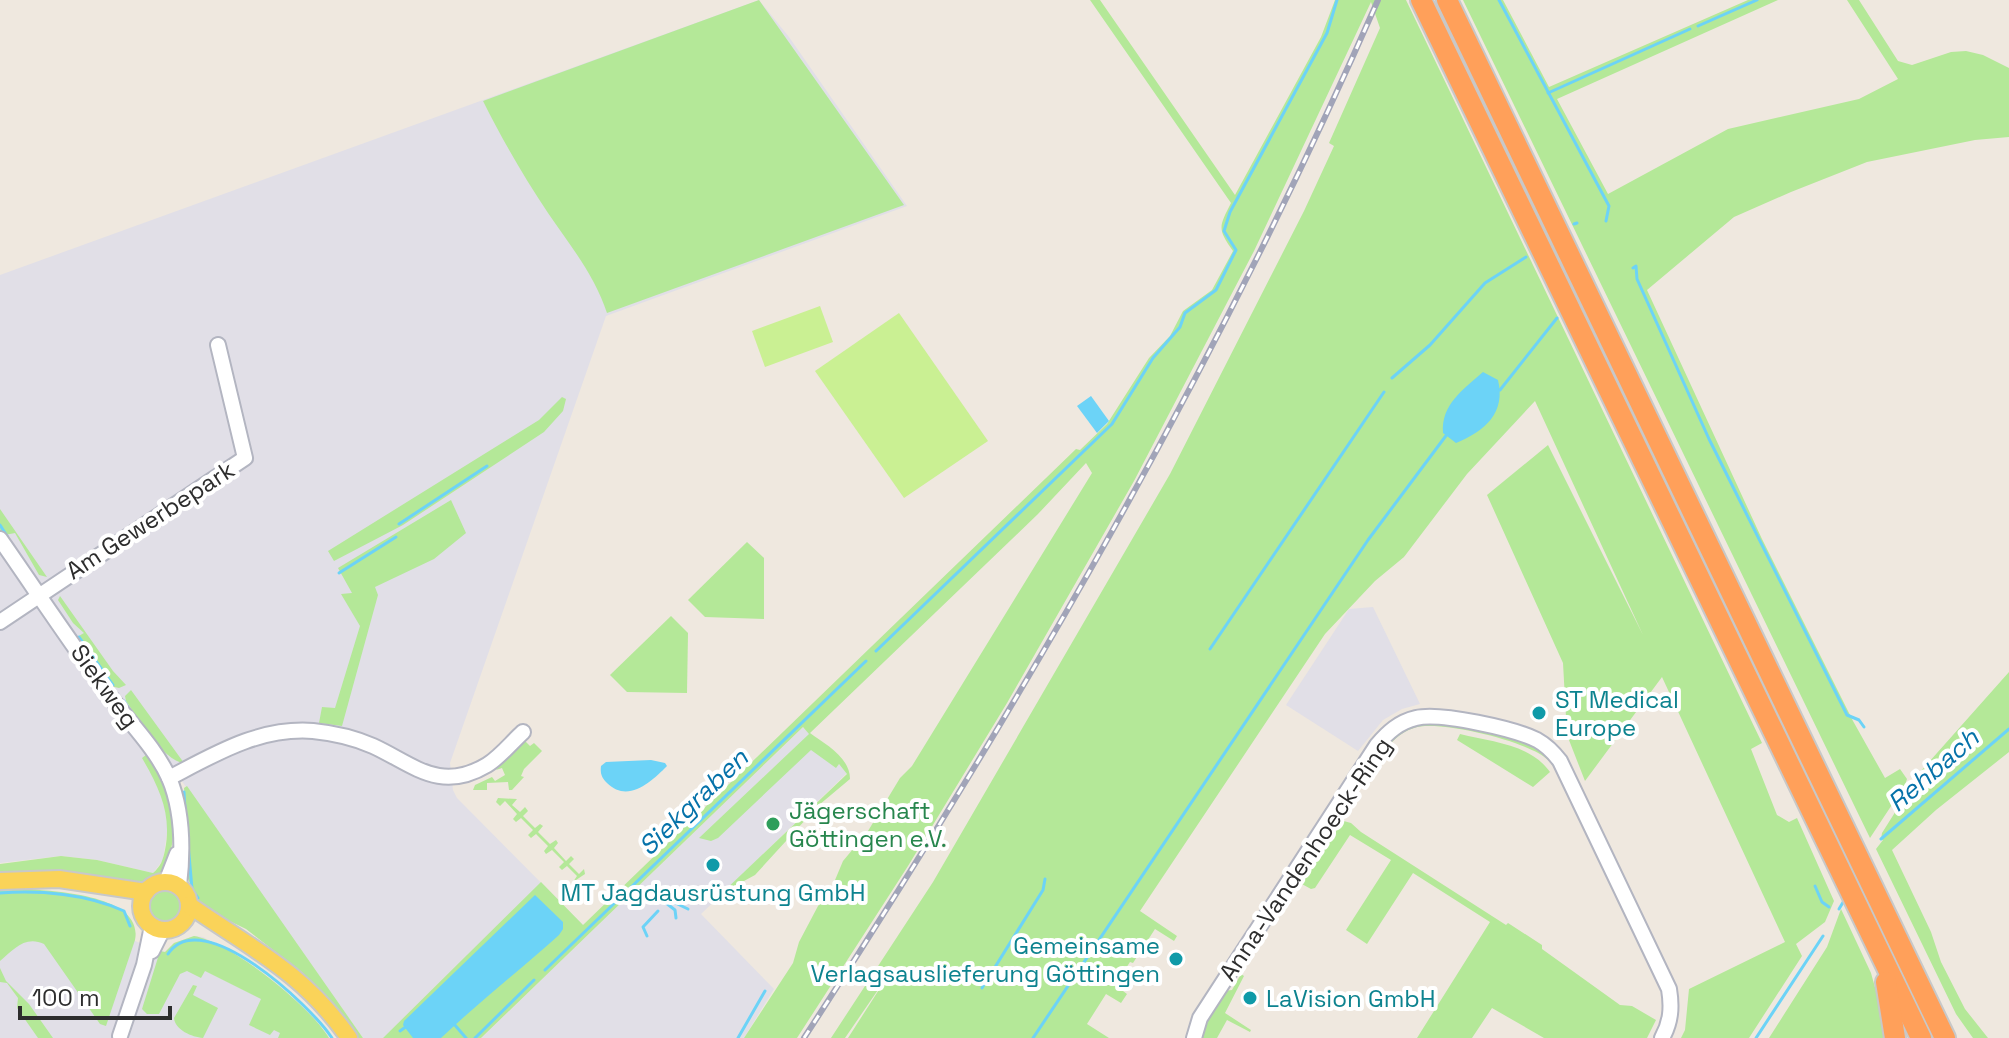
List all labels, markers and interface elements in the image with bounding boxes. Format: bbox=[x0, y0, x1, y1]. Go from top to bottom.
street label: Am Gewerbepark bbox=[60, 454, 240, 586]
street label: Siekweg bbox=[64, 638, 146, 734]
place label: ST Medical Europe bbox=[1555, 684, 1679, 743]
marker: ST Medical Europe bbox=[1530, 704, 1548, 722]
water label: Rehbach bbox=[1880, 720, 1987, 819]
street label: Anna-Vandenhoeck-Ring bbox=[1212, 731, 1398, 987]
water label: Siekgraben bbox=[631, 740, 756, 863]
place label: Jägerschaft Göttingen e.V. bbox=[789, 795, 947, 854]
marker: Jägerschaft Göttingen e.V. bbox=[764, 815, 782, 833]
marker: MT Jagdausrüstung GmbH bbox=[704, 856, 722, 874]
place label: MT Jagdausrüstung GmbH bbox=[560, 877, 866, 908]
place label: Gemeinsame Verlagsauslieferung Göttingen bbox=[811, 930, 1160, 989]
marker: Gemeinsame Verlagsauslieferung Göttingen bbox=[1167, 950, 1185, 968]
scale bar bbox=[20, 970, 170, 1020]
text: 100 m bbox=[32, 982, 100, 1013]
place label: LaVision GmbH bbox=[1266, 983, 1436, 1014]
marker: LaVision GmbH bbox=[1241, 989, 1259, 1007]

